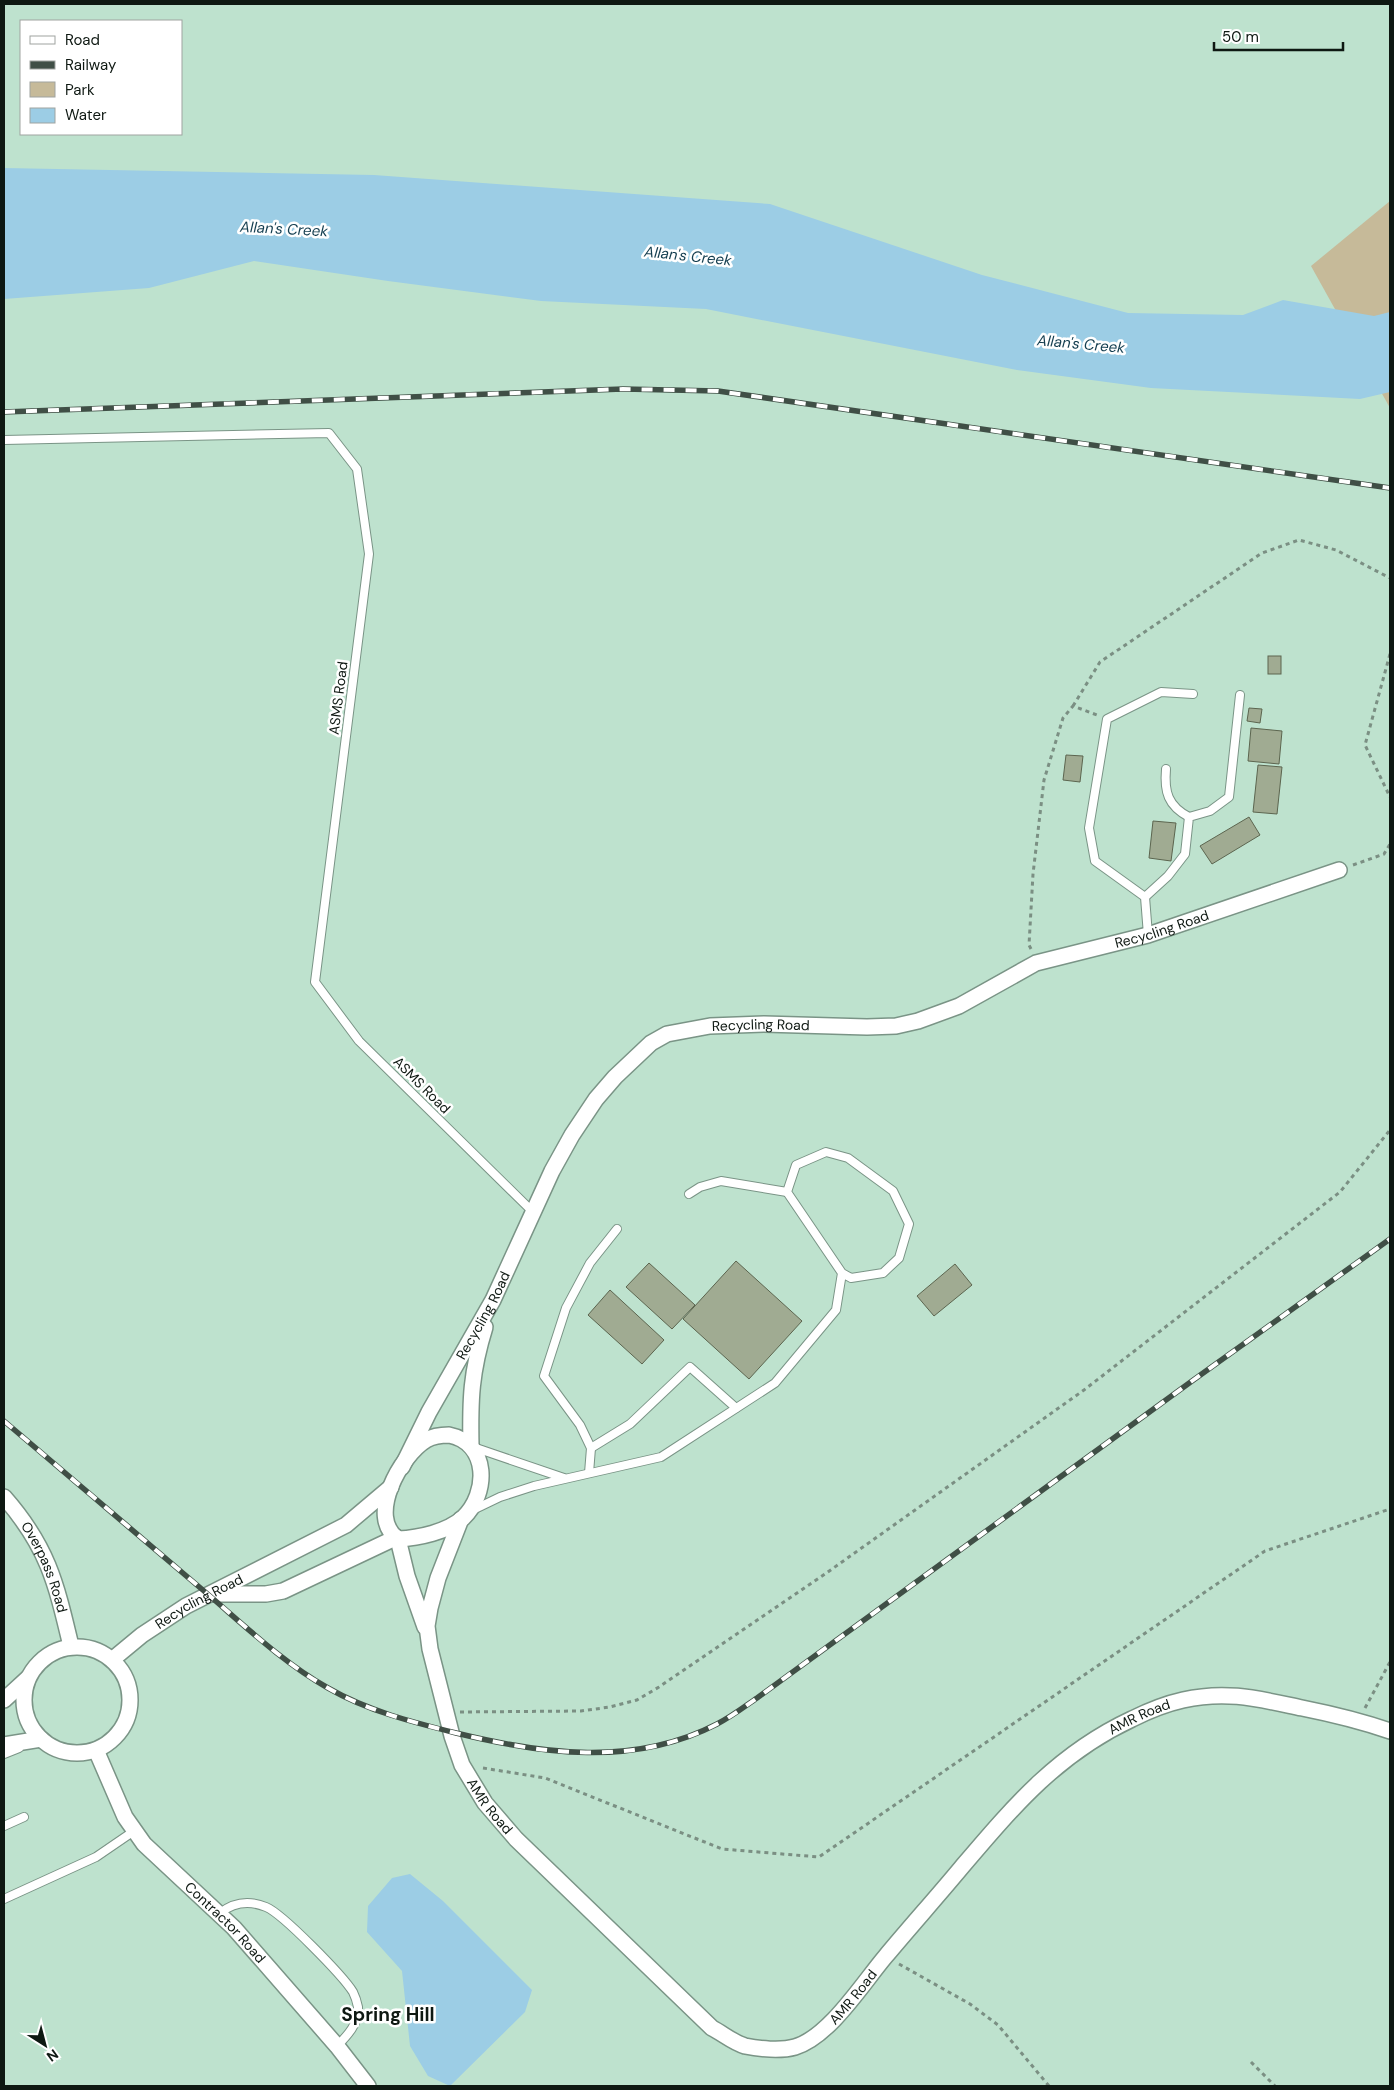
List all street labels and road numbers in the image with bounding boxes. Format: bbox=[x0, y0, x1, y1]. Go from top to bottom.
street label: ASMS Road bbox=[325, 660, 351, 736]
street label: Recycling Road bbox=[1113, 906, 1211, 952]
street label: Recycling Road bbox=[712, 1015, 810, 1035]
street label: ASMS Road bbox=[390, 1053, 454, 1117]
street label: Recycling Road bbox=[452, 1268, 514, 1363]
street label: Overpass Road bbox=[17, 1518, 71, 1614]
street label: Recycling Road bbox=[152, 1570, 246, 1633]
street label: AMR Road bbox=[1105, 1695, 1172, 1738]
street label: AMR Road bbox=[463, 1775, 517, 1838]
street label: Contractor Road bbox=[181, 1878, 270, 1967]
street label: AMR Road bbox=[825, 1966, 881, 2028]

